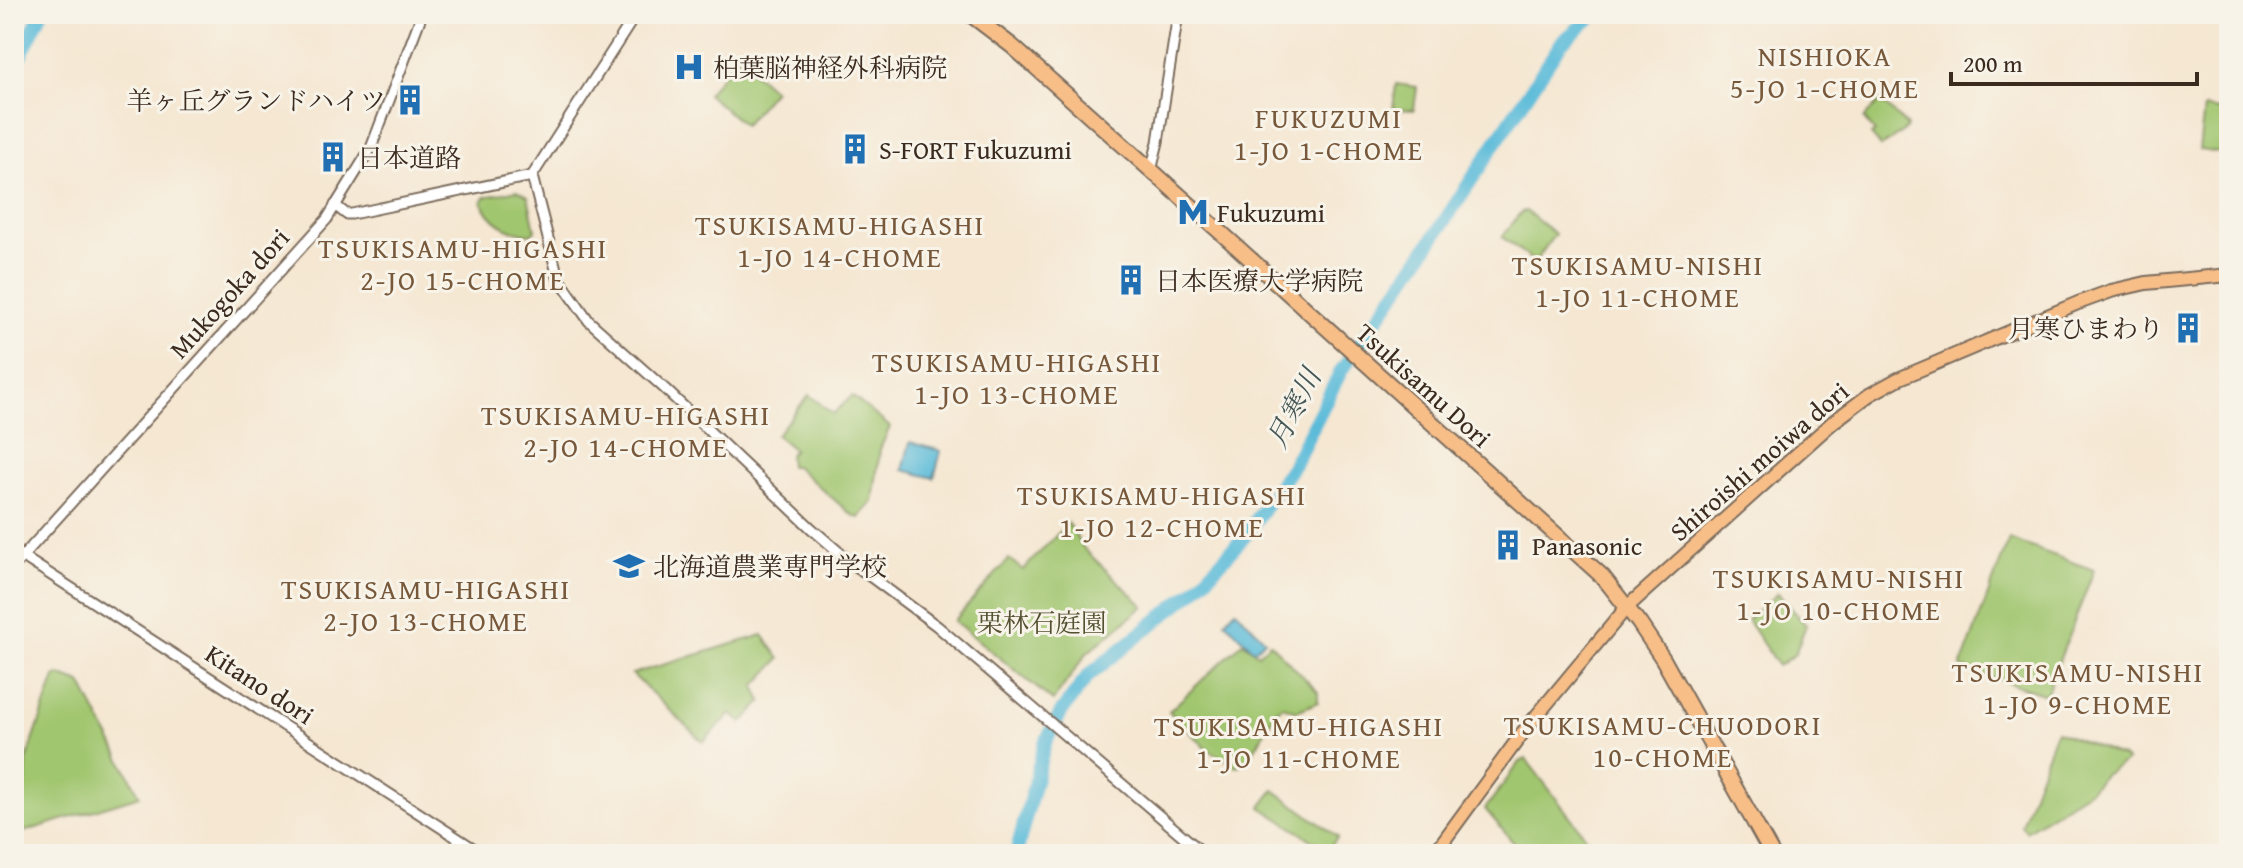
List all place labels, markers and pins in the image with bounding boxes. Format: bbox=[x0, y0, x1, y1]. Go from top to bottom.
place label: 柏葉脳神経外科病院 bbox=[713, 48, 947, 87]
hospital icon: 柏葉脳神経外科病院 bbox=[672, 50, 706, 84]
place label: 羊ヶ丘グランドハイツ bbox=[127, 81, 386, 120]
building icon: 羊ヶ丘グランドハイツ bbox=[393, 83, 427, 117]
place label: S-FORT Fukuzumi bbox=[879, 130, 1072, 169]
building icon: S-FORT Fukuzumi bbox=[838, 132, 872, 166]
place label: 日本道路 bbox=[357, 138, 461, 177]
building icon: 日本道路 bbox=[316, 140, 350, 174]
place label: Fukuzumi bbox=[1217, 193, 1325, 232]
metro station icon: Fukuzumi bbox=[1176, 195, 1210, 229]
place label: 日本医療大学病院 bbox=[1155, 261, 1363, 300]
building icon: 日本医療大学病院 bbox=[1114, 263, 1148, 297]
place label: 月寒ひまわり bbox=[2008, 309, 2164, 348]
building icon: 月寒ひまわり bbox=[2171, 311, 2205, 345]
place label: Panasonic bbox=[1532, 526, 1642, 565]
building icon: Panasonic bbox=[1491, 528, 1525, 562]
place label: 北海道農業専門学校 bbox=[653, 547, 887, 586]
school or university icon: 北海道農業専門学校 bbox=[612, 549, 646, 583]

